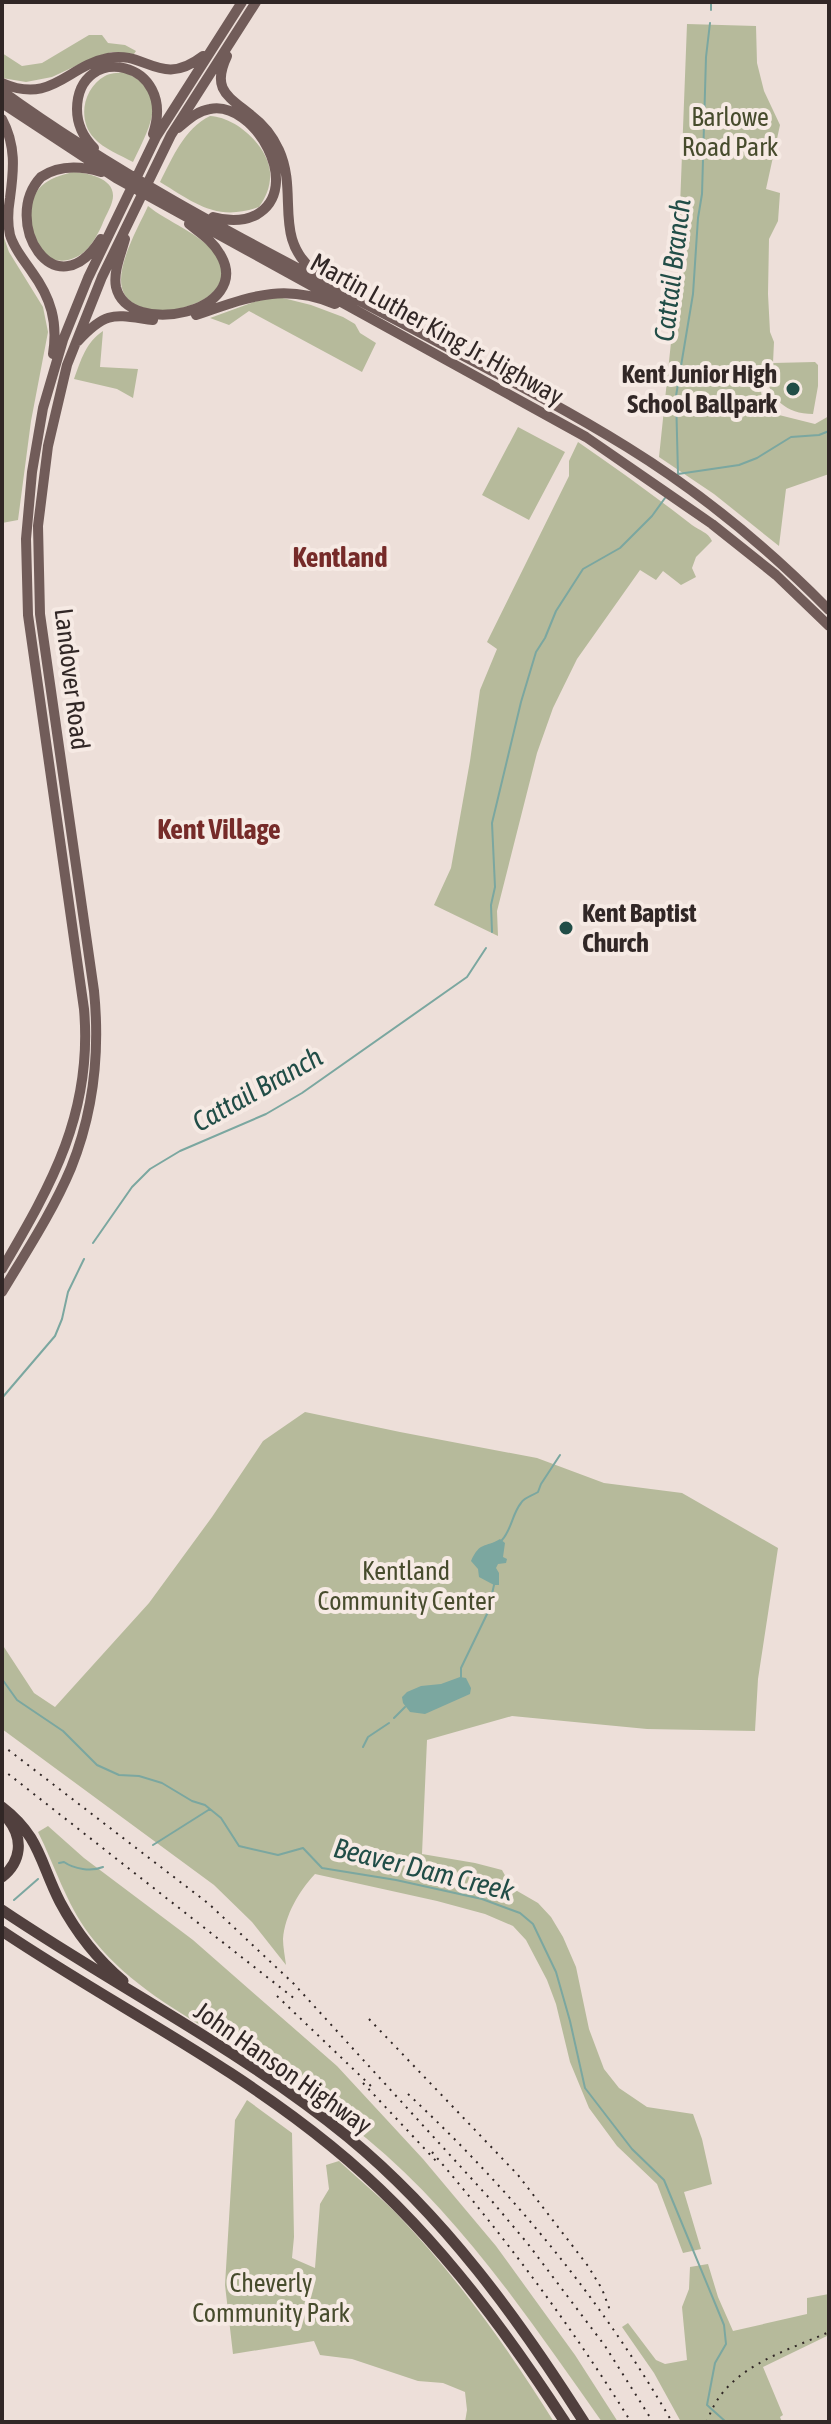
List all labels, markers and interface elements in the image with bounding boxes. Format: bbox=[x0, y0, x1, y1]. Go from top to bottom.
park label: Barlowe Road Park bbox=[682, 102, 778, 162]
water label: Cattail Branch bbox=[647, 196, 697, 343]
street label: Martin Luther King Jr. Highway bbox=[305, 247, 569, 411]
place label: Kent Junior High School Ballpark bbox=[622, 359, 778, 419]
marker: Kent Junior High School Ballpark bbox=[784, 380, 802, 398]
district label: Kentland bbox=[293, 541, 387, 573]
street label: Landover Road bbox=[48, 607, 96, 751]
district label: Kent Village bbox=[157, 813, 281, 845]
place label: Kent Baptist Church bbox=[582, 898, 697, 958]
marker: Kent Baptist Church bbox=[557, 919, 575, 937]
water label: Cattail Branch bbox=[187, 1040, 328, 1138]
park label: Kentland Community Center bbox=[317, 1556, 495, 1616]
water label: Beaver Dam Creek bbox=[331, 1831, 518, 1907]
street label: John Hanson Highway bbox=[189, 1996, 378, 2141]
park label: Cheverly Community Park bbox=[192, 2268, 350, 2328]

